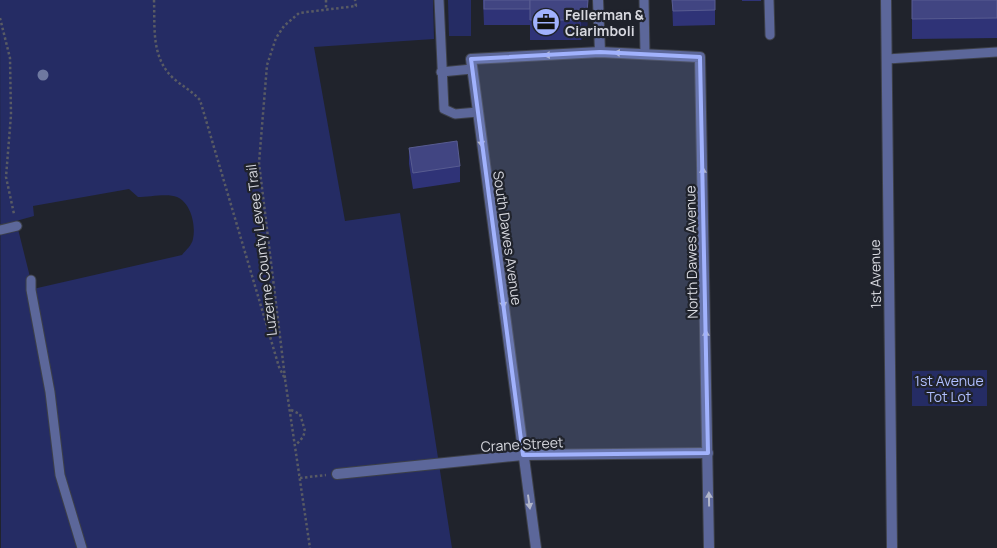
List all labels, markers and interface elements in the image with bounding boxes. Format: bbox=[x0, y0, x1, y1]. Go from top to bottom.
place label: Fellerman & Ciarimboli bbox=[565, 5, 645, 40]
office icon: Fellerman & Ciarimboli bbox=[531, 7, 561, 37]
one-way arrow bbox=[612, 49, 628, 57]
one-way arrow bbox=[543, 51, 559, 59]
one-way arrow bbox=[478, 133, 486, 149]
street label: Luzerne County Levee Trail bbox=[241, 163, 281, 337]
one-way arrow bbox=[699, 166, 707, 182]
street label: South Dawes Avenue bbox=[489, 170, 527, 306]
street label: North Dawes Avenue bbox=[680, 185, 702, 319]
street label: 1st Avenue bbox=[865, 239, 885, 309]
one-way arrow bbox=[499, 294, 507, 310]
one-way arrow bbox=[702, 329, 710, 345]
park label: 1st Avenue Tot Lot bbox=[914, 371, 984, 406]
street label: Crane Street bbox=[480, 432, 564, 456]
one-way arrow bbox=[705, 491, 713, 507]
one-way arrow bbox=[526, 494, 534, 510]

